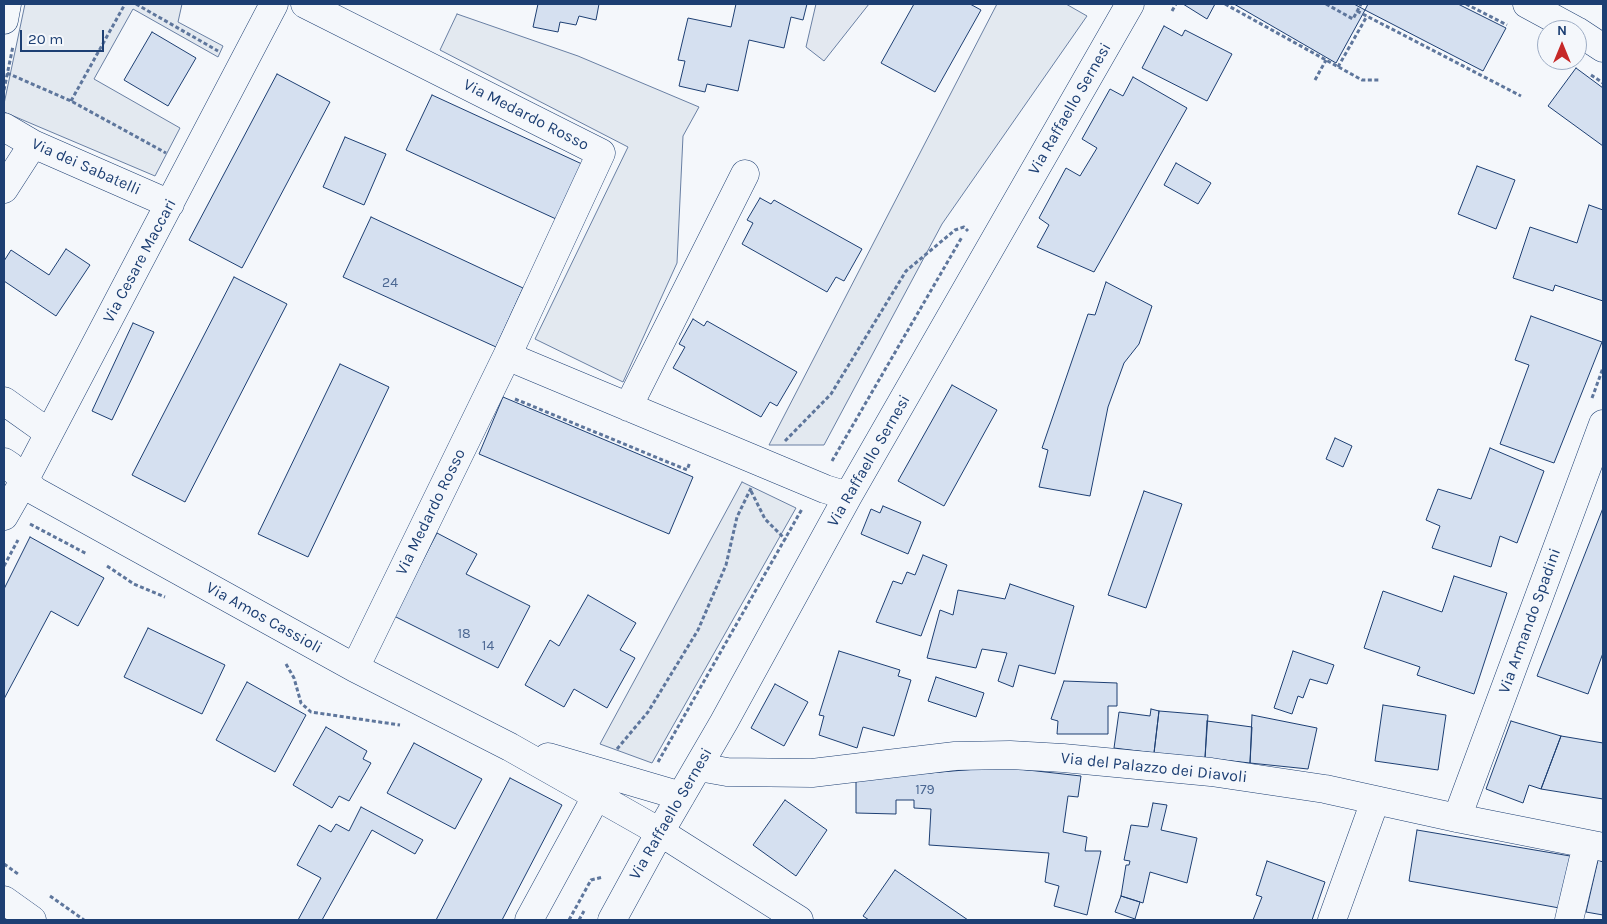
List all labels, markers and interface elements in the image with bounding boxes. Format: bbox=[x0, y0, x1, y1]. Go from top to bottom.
scale bar bbox=[22, 20, 106, 52]
north arrow bbox=[1537, 20, 1587, 70]
text: N bbox=[1557, 22, 1567, 39]
text: 20 m bbox=[28, 30, 63, 48]
street label: Via Raffaello Sernesi bbox=[1024, 40, 1116, 178]
street label: Via Medardo Rosso bbox=[460, 75, 592, 155]
street label: Via dei Sabatelli bbox=[28, 134, 144, 200]
street label: Via Cesare Maccari bbox=[99, 196, 181, 326]
house number: 24 bbox=[382, 275, 398, 291]
street label: Via Raffaello Sernesi bbox=[823, 392, 915, 530]
street label: Via Medardo Rosso bbox=[392, 446, 470, 578]
street label: Via Armando Spadini bbox=[1495, 546, 1565, 696]
street label: Via Amos Cassioli bbox=[203, 578, 325, 658]
house number: 18 bbox=[457, 626, 471, 642]
house number: 14 bbox=[482, 638, 494, 654]
street label: Via Raffaello Sernesi bbox=[625, 745, 717, 883]
street label: Via del Palazzo dei Diavoli bbox=[1060, 749, 1248, 787]
house number: 179 bbox=[915, 782, 935, 798]

